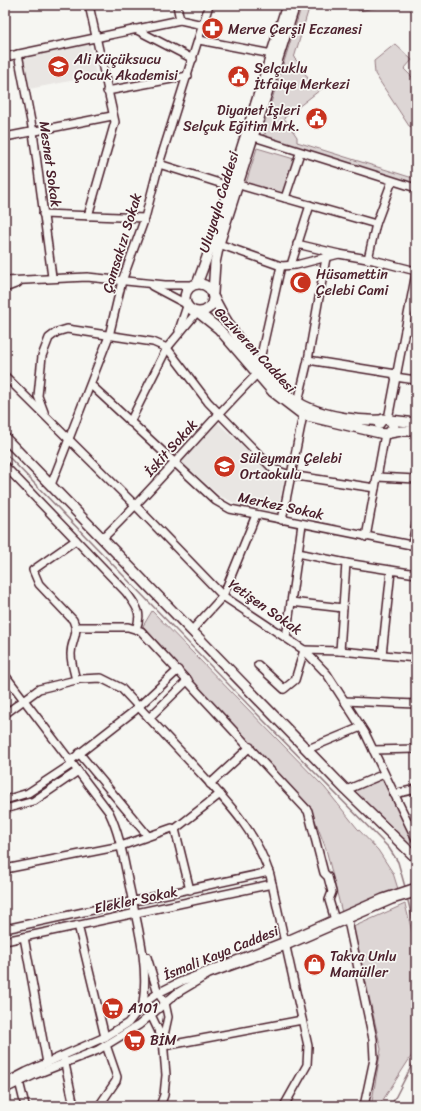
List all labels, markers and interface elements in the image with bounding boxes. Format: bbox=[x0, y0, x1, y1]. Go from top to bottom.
pharmacy icon: Merve Çerşil Eczanesi bbox=[200, 16, 226, 42]
place label: Merve Çerşil Eczanesi bbox=[228, 17, 363, 42]
place label: Ali Küçüksucu Çocuk Akademisi bbox=[73, 47, 179, 88]
school or university icon: Ali Küçüksucu Çocuk Akademisi bbox=[46, 54, 72, 80]
place label: Selçuklu İtfaiye Merkezi bbox=[253, 56, 351, 97]
public building icon: Selçuklu İtfaiye Merkezi bbox=[226, 63, 252, 89]
place label: Diyanet İşleri Selçuk Eğitim Mrk. bbox=[183, 98, 301, 139]
public building icon: Diyanet İşleri Selçuk Eğitim Mrk. bbox=[303, 105, 329, 131]
street label: Mesnet Sokak bbox=[32, 119, 68, 209]
street label: Uluyayla Caddesi bbox=[192, 147, 247, 256]
street label: Çamsakızı Sokak bbox=[95, 189, 149, 296]
place label: Hüsamettin Çelebi Cami bbox=[316, 262, 390, 303]
mosque icon: Hüsamettin Çelebi Cami bbox=[288, 269, 314, 295]
street label: Gaziveren Caddesi bbox=[208, 301, 303, 400]
street label: İskit Sokak bbox=[137, 413, 204, 483]
place label: Süleyman Çelebi Ortaokulu bbox=[240, 446, 343, 487]
school or university icon: Süleyman Çelebi Ortaokulu bbox=[211, 453, 237, 479]
street label: Merkez Sokak bbox=[236, 485, 327, 527]
street label: Yetişen Sokak bbox=[223, 572, 308, 642]
street label: Elekler Sokak bbox=[92, 879, 180, 921]
street label: İsmali Kaya Caddesi bbox=[159, 918, 283, 988]
place label: Takva Unlu Mamüller bbox=[330, 944, 397, 985]
shop icon: Takva Unlu Mamüller bbox=[302, 951, 328, 977]
supermarket icon: A101 bbox=[99, 995, 125, 1021]
place label: A101 bbox=[127, 996, 158, 1021]
supermarket icon: BİM bbox=[122, 1027, 148, 1053]
place label: BİM bbox=[150, 1028, 176, 1053]

